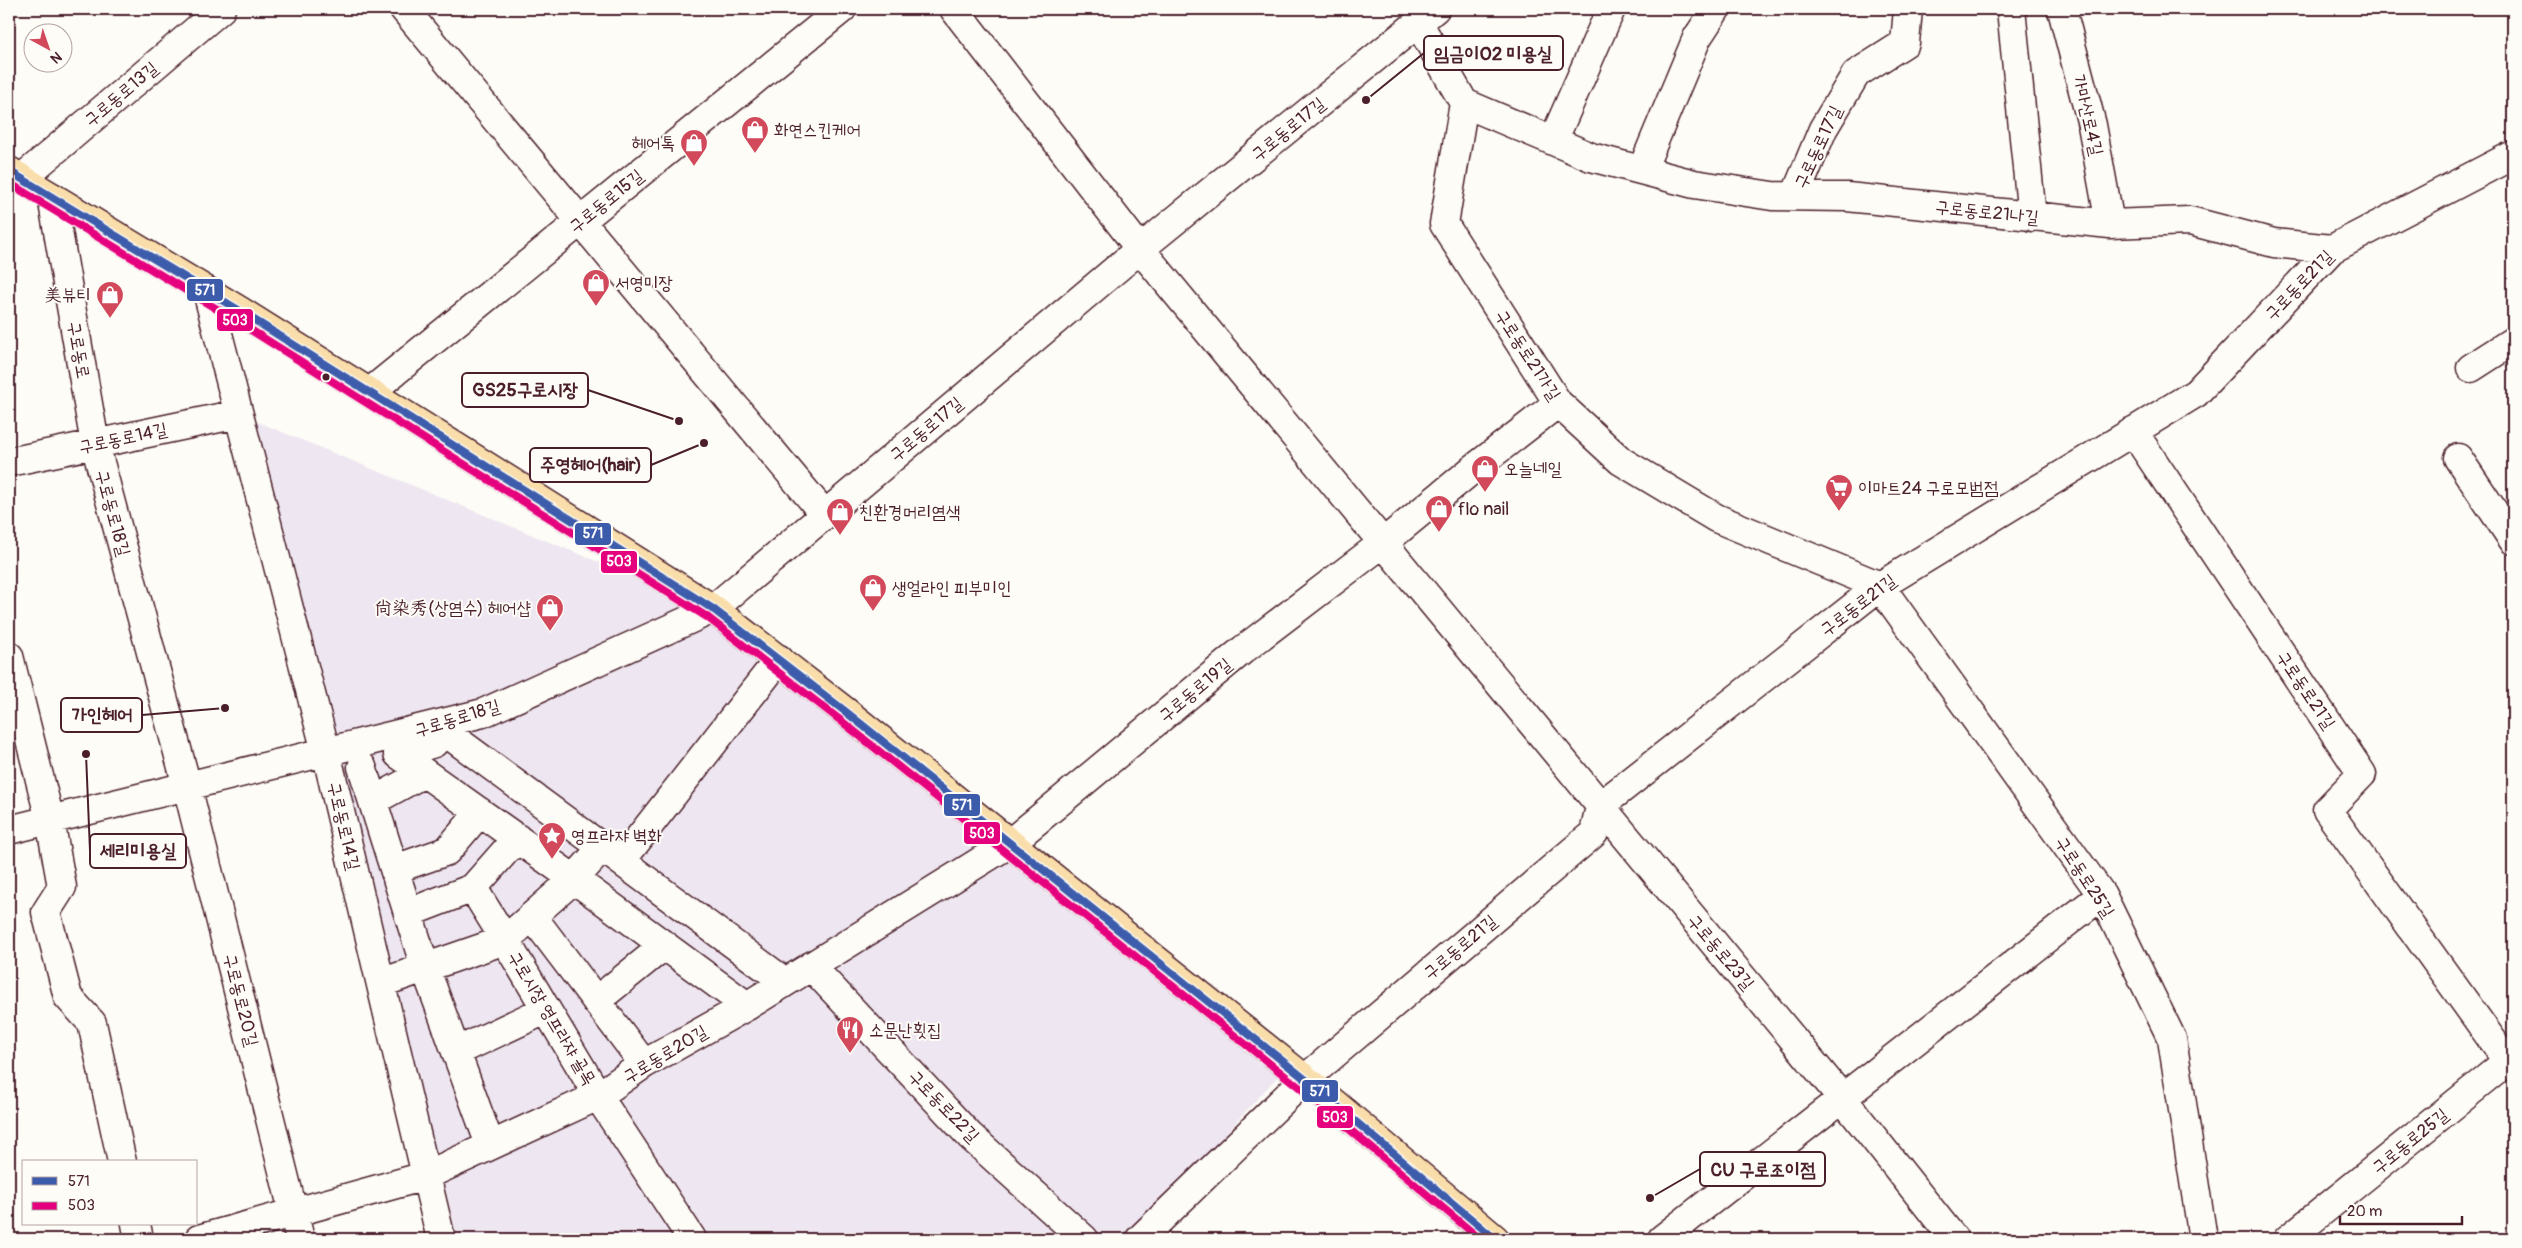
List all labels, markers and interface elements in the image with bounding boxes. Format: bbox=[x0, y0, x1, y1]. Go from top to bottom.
north arrow bbox=[22, 22, 72, 72]
callout: 임금이O2 미용실 bbox=[1424, 36, 1563, 70]
text: 임금이O2 미용실 bbox=[1434, 42, 1553, 66]
text: N bbox=[47, 48, 65, 67]
street label: 구로동로13길 bbox=[80, 56, 163, 132]
street label: 가마산로4길 bbox=[2067, 72, 2108, 159]
street label: 구로동로17길 bbox=[1247, 92, 1331, 166]
street label: 구로동로17길 bbox=[1789, 102, 1848, 192]
shop icon: 화연스킨케어 bbox=[740, 115, 770, 154]
place label: 화연스킨케어 bbox=[774, 119, 861, 142]
shop icon: 헤어톡 bbox=[679, 128, 709, 167]
place label: 헤어톡 bbox=[632, 132, 675, 155]
street label: 구로동로15길 bbox=[564, 164, 649, 238]
street label: 구로동로21나길 bbox=[1934, 196, 2040, 229]
street label: 구로동로21길 bbox=[2260, 245, 2339, 326]
shop icon: 서영미장 bbox=[581, 268, 611, 307]
place label: 서영미장 bbox=[615, 272, 673, 295]
line badge: 571 bbox=[186, 278, 224, 302]
shop icon: 美뷰티 bbox=[95, 280, 125, 319]
text: 571 bbox=[195, 282, 215, 299]
place label: 美뷰티 bbox=[44, 284, 91, 307]
street label: 구로동로21가길 bbox=[1490, 305, 1566, 406]
line badge: 503 bbox=[216, 308, 254, 332]
text: 503 bbox=[223, 312, 248, 329]
street label: 구로동로 bbox=[62, 320, 95, 381]
unlabelled marker bbox=[321, 372, 331, 382]
callout: GS25구로시장 bbox=[462, 373, 588, 407]
text: GS25구로시장 bbox=[472, 378, 579, 402]
street label: 구로동로17길 bbox=[885, 392, 968, 467]
street label: 구로동로14길 bbox=[77, 418, 170, 459]
callout: 주영헤어(hair) bbox=[530, 448, 651, 482]
text: 주영헤어(hair) bbox=[540, 453, 642, 477]
shop icon: 오늘네일 bbox=[1470, 454, 1500, 493]
place label: 오늘네일 bbox=[1504, 458, 1562, 481]
street label: 구로동로18길 bbox=[90, 467, 135, 559]
supermarket icon: 이마트24 구로모범점 bbox=[1824, 473, 1854, 512]
place label: 이마트24 구로모범점 bbox=[1858, 477, 1999, 500]
shop icon: flo nail bbox=[1424, 494, 1454, 533]
shop icon: 친환경머리염색 bbox=[825, 497, 855, 536]
place label: flo nail bbox=[1458, 498, 1509, 521]
place label: 친환경머리염색 bbox=[859, 501, 960, 524]
line badge: 571 bbox=[574, 522, 612, 546]
text: 571 bbox=[583, 525, 603, 542]
line badge: 503 bbox=[600, 550, 638, 574]
text: 503 bbox=[607, 553, 632, 570]
street label: 구로동로21길 bbox=[1816, 569, 1901, 642]
shop icon: 생얼라인 피부미인 bbox=[858, 573, 888, 612]
place label: 생얼라인 피부미인 bbox=[892, 577, 1012, 600]
shop icon: 尙染秀(상염수) 헤어샵 bbox=[535, 593, 565, 632]
place label: 尙染秀(상염수) 헤어샵 bbox=[374, 597, 532, 620]
street label: 구로동로21길 bbox=[2271, 647, 2340, 734]
street label: 구로동로19길 bbox=[1154, 653, 1237, 728]
street label: 구로동로18길 bbox=[411, 694, 503, 742]
callout: 가인헤어 bbox=[61, 698, 142, 732]
text: 가인헤어 bbox=[71, 703, 133, 727]
street label: 구로동로14길 bbox=[322, 780, 365, 873]
line badge: 571 bbox=[943, 793, 981, 817]
text: 571 bbox=[952, 797, 972, 814]
place icon: 영프라쟈 벽화 bbox=[537, 821, 567, 860]
line badge: 503 bbox=[963, 821, 1001, 845]
place label: 영프라쟈 벽화 bbox=[571, 825, 662, 848]
text: 503 bbox=[970, 825, 995, 842]
street label: 구로동로25길 bbox=[2050, 832, 2120, 923]
callout: 세리미용실 bbox=[90, 834, 186, 868]
text: 세리미용실 bbox=[100, 839, 177, 863]
street label: 구로동로21길 bbox=[1419, 909, 1502, 985]
street label: 구로동로23길 bbox=[1682, 910, 1759, 995]
street label: 구로시장 영프라쟈 골목 bbox=[502, 947, 601, 1090]
street label: 구로동로20길 bbox=[218, 951, 263, 1049]
restaurant icon: 소문난횟집 bbox=[835, 1015, 865, 1054]
place label: 소문난횟집 bbox=[869, 1019, 941, 1042]
street label: 구로동로20길 bbox=[619, 1020, 712, 1089]
street label: 구로동로22길 bbox=[903, 1065, 984, 1148]
line badge: 571 bbox=[1301, 1079, 1339, 1103]
text: 571 bbox=[1310, 1083, 1330, 1100]
street label: 구로동로25길 bbox=[2367, 1103, 2454, 1179]
line badge: 503 bbox=[1316, 1105, 1354, 1129]
text: 503 bbox=[1323, 1109, 1348, 1126]
callout: CU 구로조이점 bbox=[1700, 1152, 1825, 1186]
text: CU 구로조이점 bbox=[1711, 1158, 1816, 1182]
legend bbox=[22, 1160, 198, 1226]
text: 571 bbox=[68, 1172, 90, 1191]
scale bar bbox=[2340, 1193, 2462, 1225]
text: 503 bbox=[68, 1196, 95, 1215]
text: 20 m bbox=[2347, 1202, 2382, 1221]

